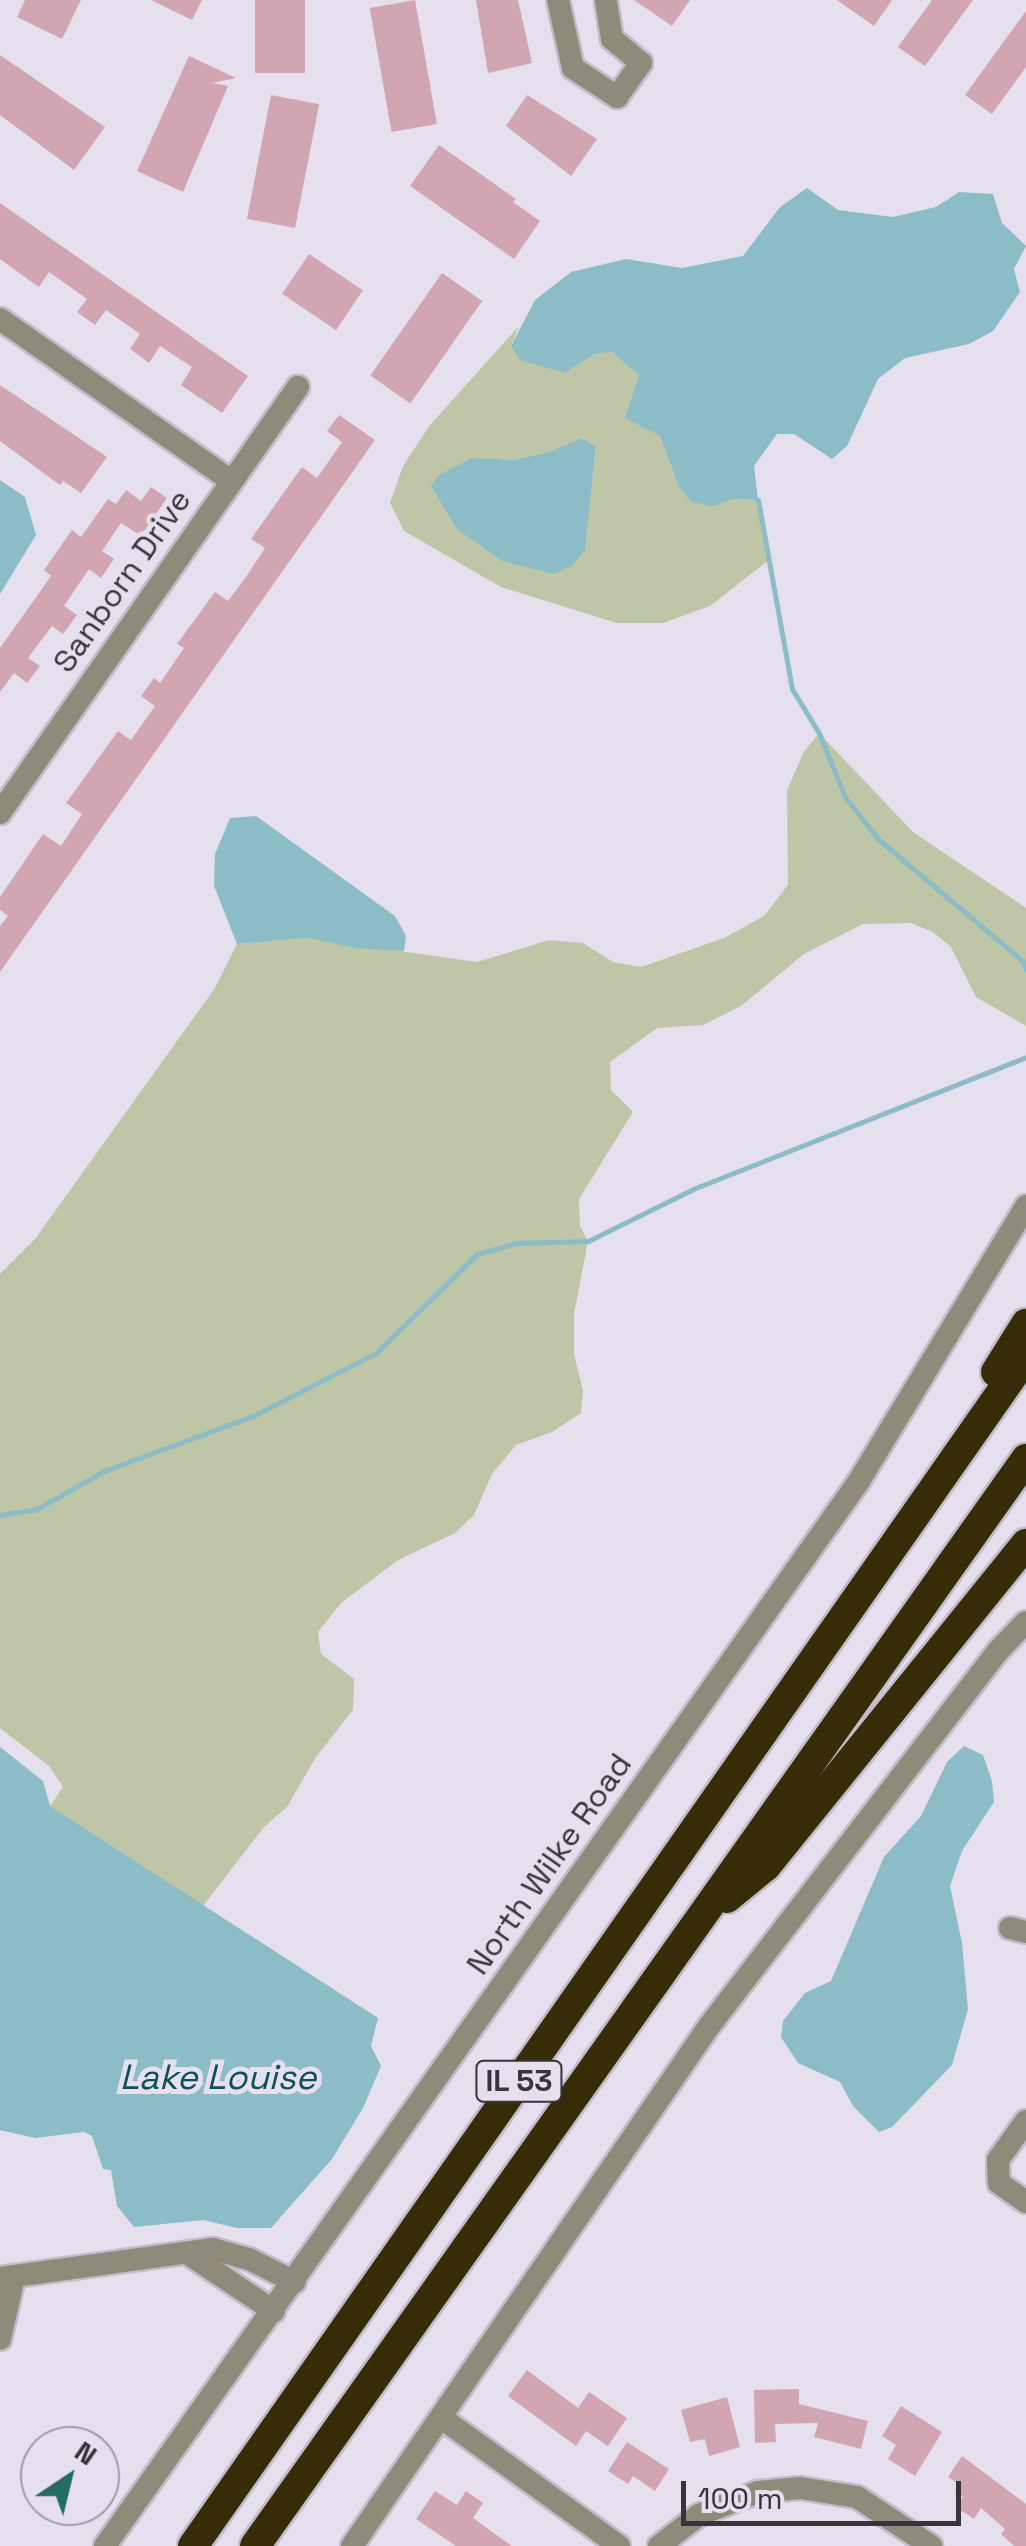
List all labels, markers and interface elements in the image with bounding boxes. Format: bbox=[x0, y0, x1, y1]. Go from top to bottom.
street label: Sanborn Drive bbox=[45, 482, 199, 680]
street label: North Wilke Road bbox=[458, 1746, 640, 1982]
water label: Lake Louise bbox=[120, 2056, 316, 2098]
road number: IL 53 bbox=[474, 2056, 564, 2106]
north arrow bbox=[20, 2426, 120, 2526]
text: N bbox=[68, 2433, 104, 2473]
scale bar bbox=[686, 2461, 966, 2523]
text: 100 m bbox=[698, 2479, 783, 2518]

